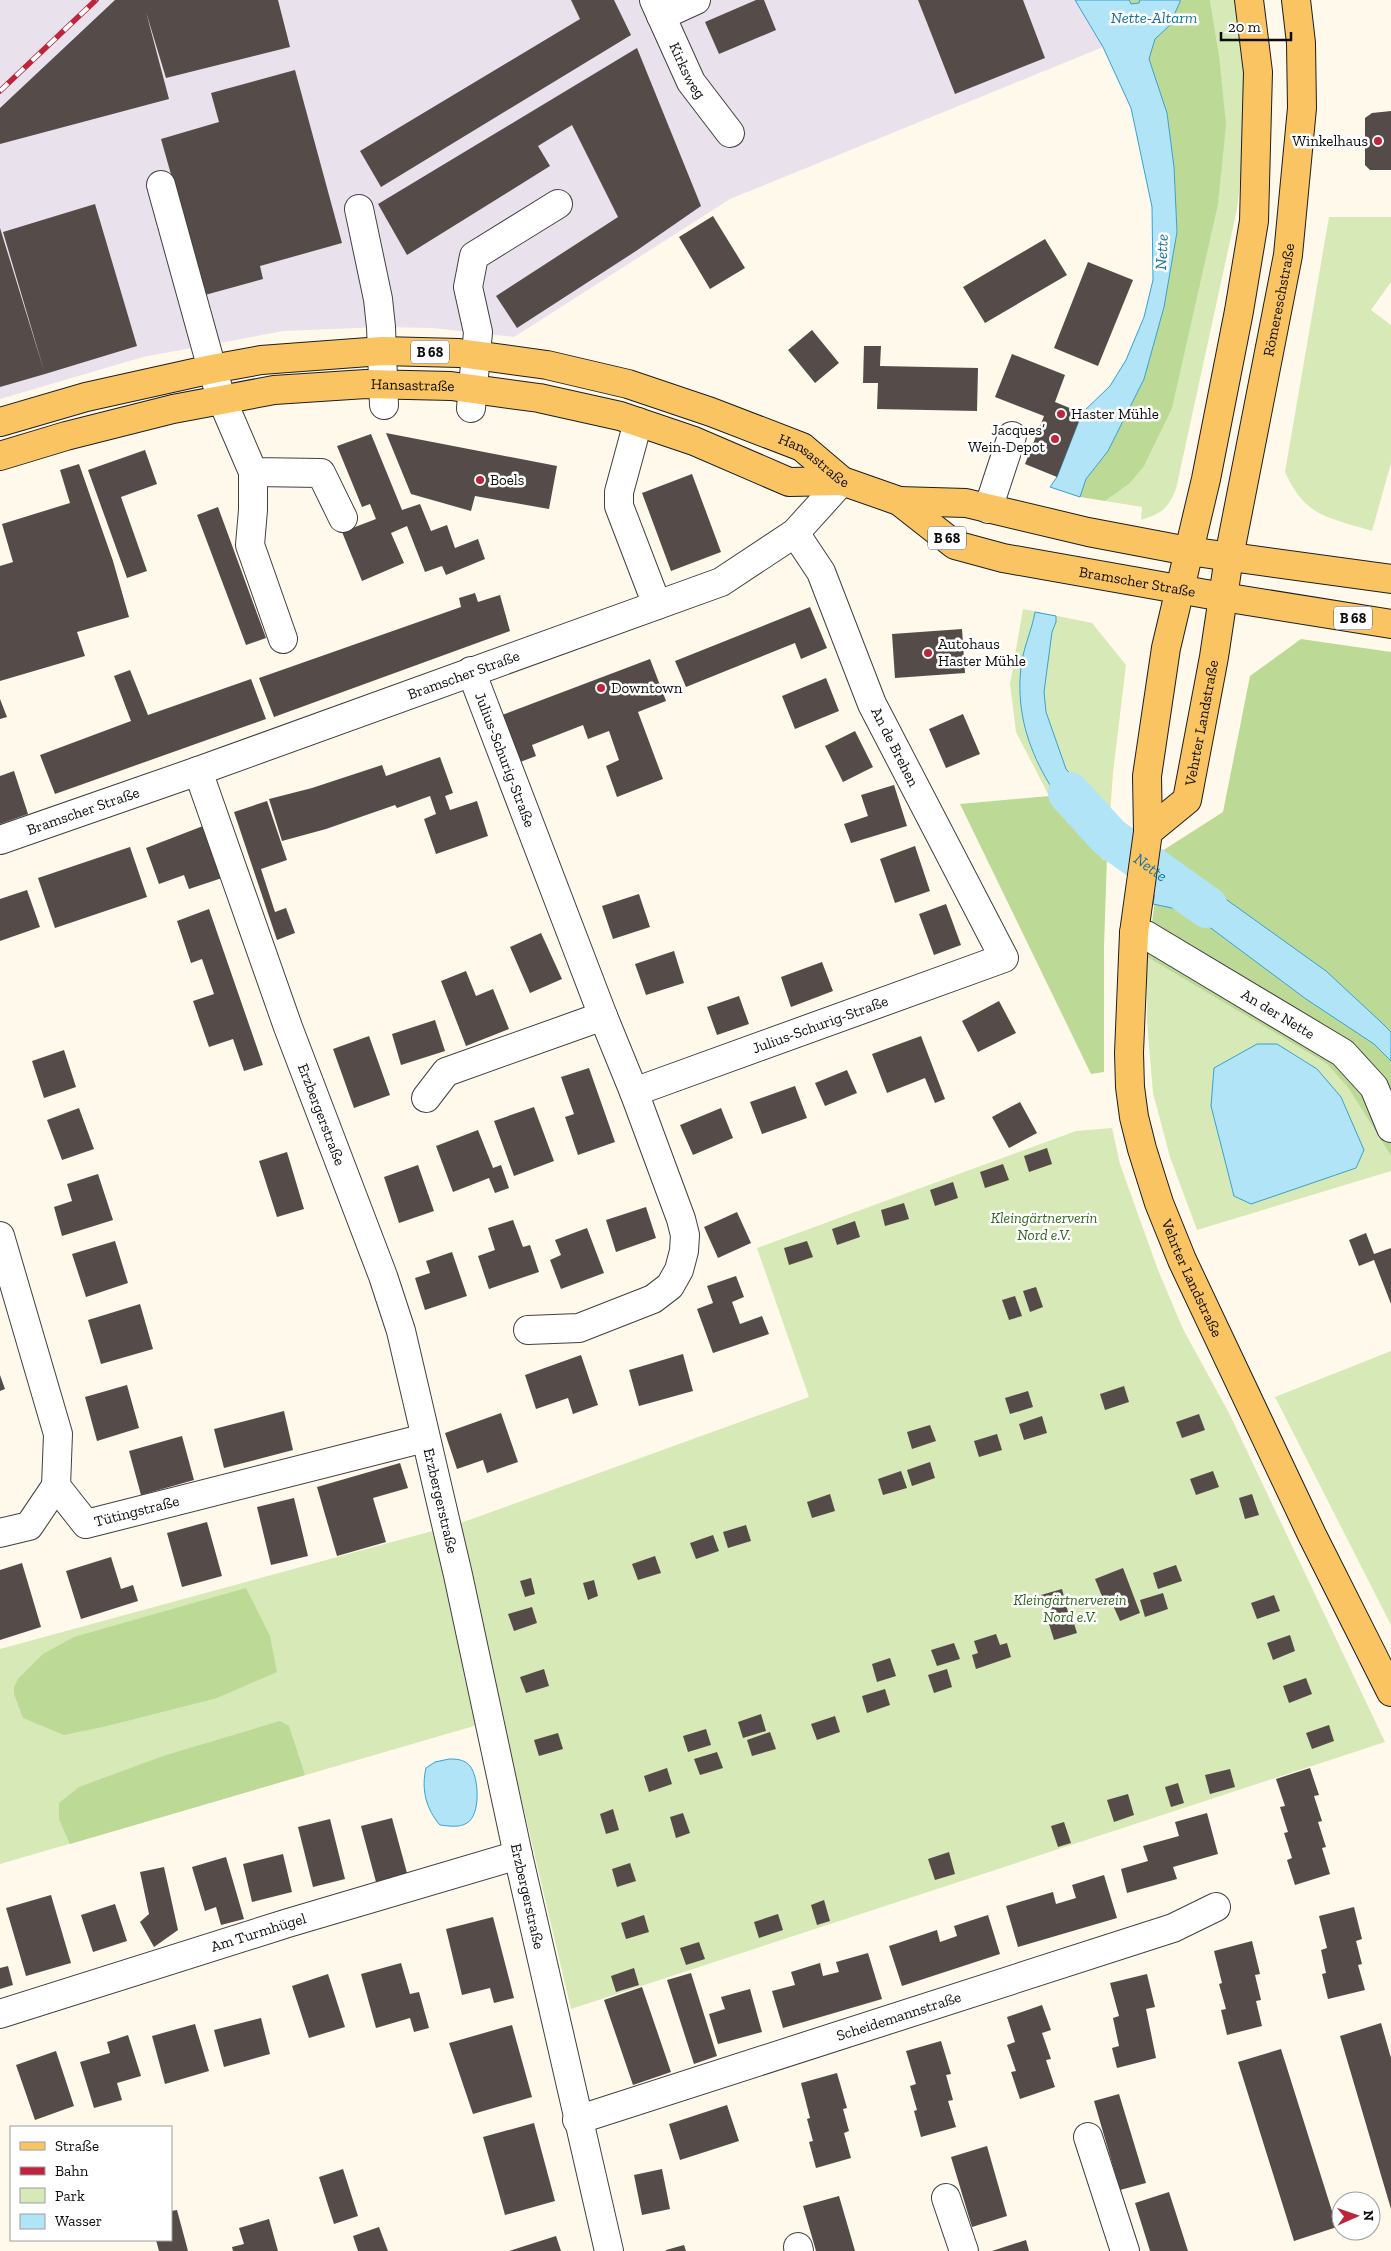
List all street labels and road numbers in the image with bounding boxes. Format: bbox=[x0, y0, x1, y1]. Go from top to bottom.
street label: Kirksweg bbox=[665, 40, 709, 102]
street label: Römereschstraße bbox=[1259, 243, 1298, 358]
road number: B 68 bbox=[411, 341, 449, 364]
street label: Hansastraße bbox=[371, 375, 455, 395]
street label: Hansastraße bbox=[776, 430, 851, 492]
road number: B 68 bbox=[928, 526, 966, 550]
street label: Bramscher Straße bbox=[1077, 563, 1197, 601]
road number: B 68 bbox=[1334, 606, 1372, 630]
street label: Bramscher Straße bbox=[405, 647, 522, 704]
street label: Vehrter Landstraße bbox=[1181, 659, 1222, 788]
street label: Julius-Schurig-Straße bbox=[471, 690, 539, 830]
street label: An de Brehen bbox=[867, 704, 923, 790]
street label: Bramscher Straße bbox=[24, 783, 142, 839]
street label: An der Nette bbox=[1238, 985, 1318, 1043]
street label: Julius-Schurig-Straße bbox=[750, 992, 890, 1057]
street label: Erzbergerstraße bbox=[294, 1061, 349, 1168]
street label: Vehrter Landstraße bbox=[1157, 1216, 1226, 1340]
street label: Erzbergerstraße bbox=[420, 1446, 462, 1555]
street label: Tütingstraße bbox=[92, 1492, 181, 1531]
street label: Erzbergerstraße bbox=[507, 1842, 548, 1951]
street label: Am Turmhügel bbox=[209, 1909, 308, 1956]
street label: Scheidemannstraße bbox=[834, 1988, 963, 2045]

